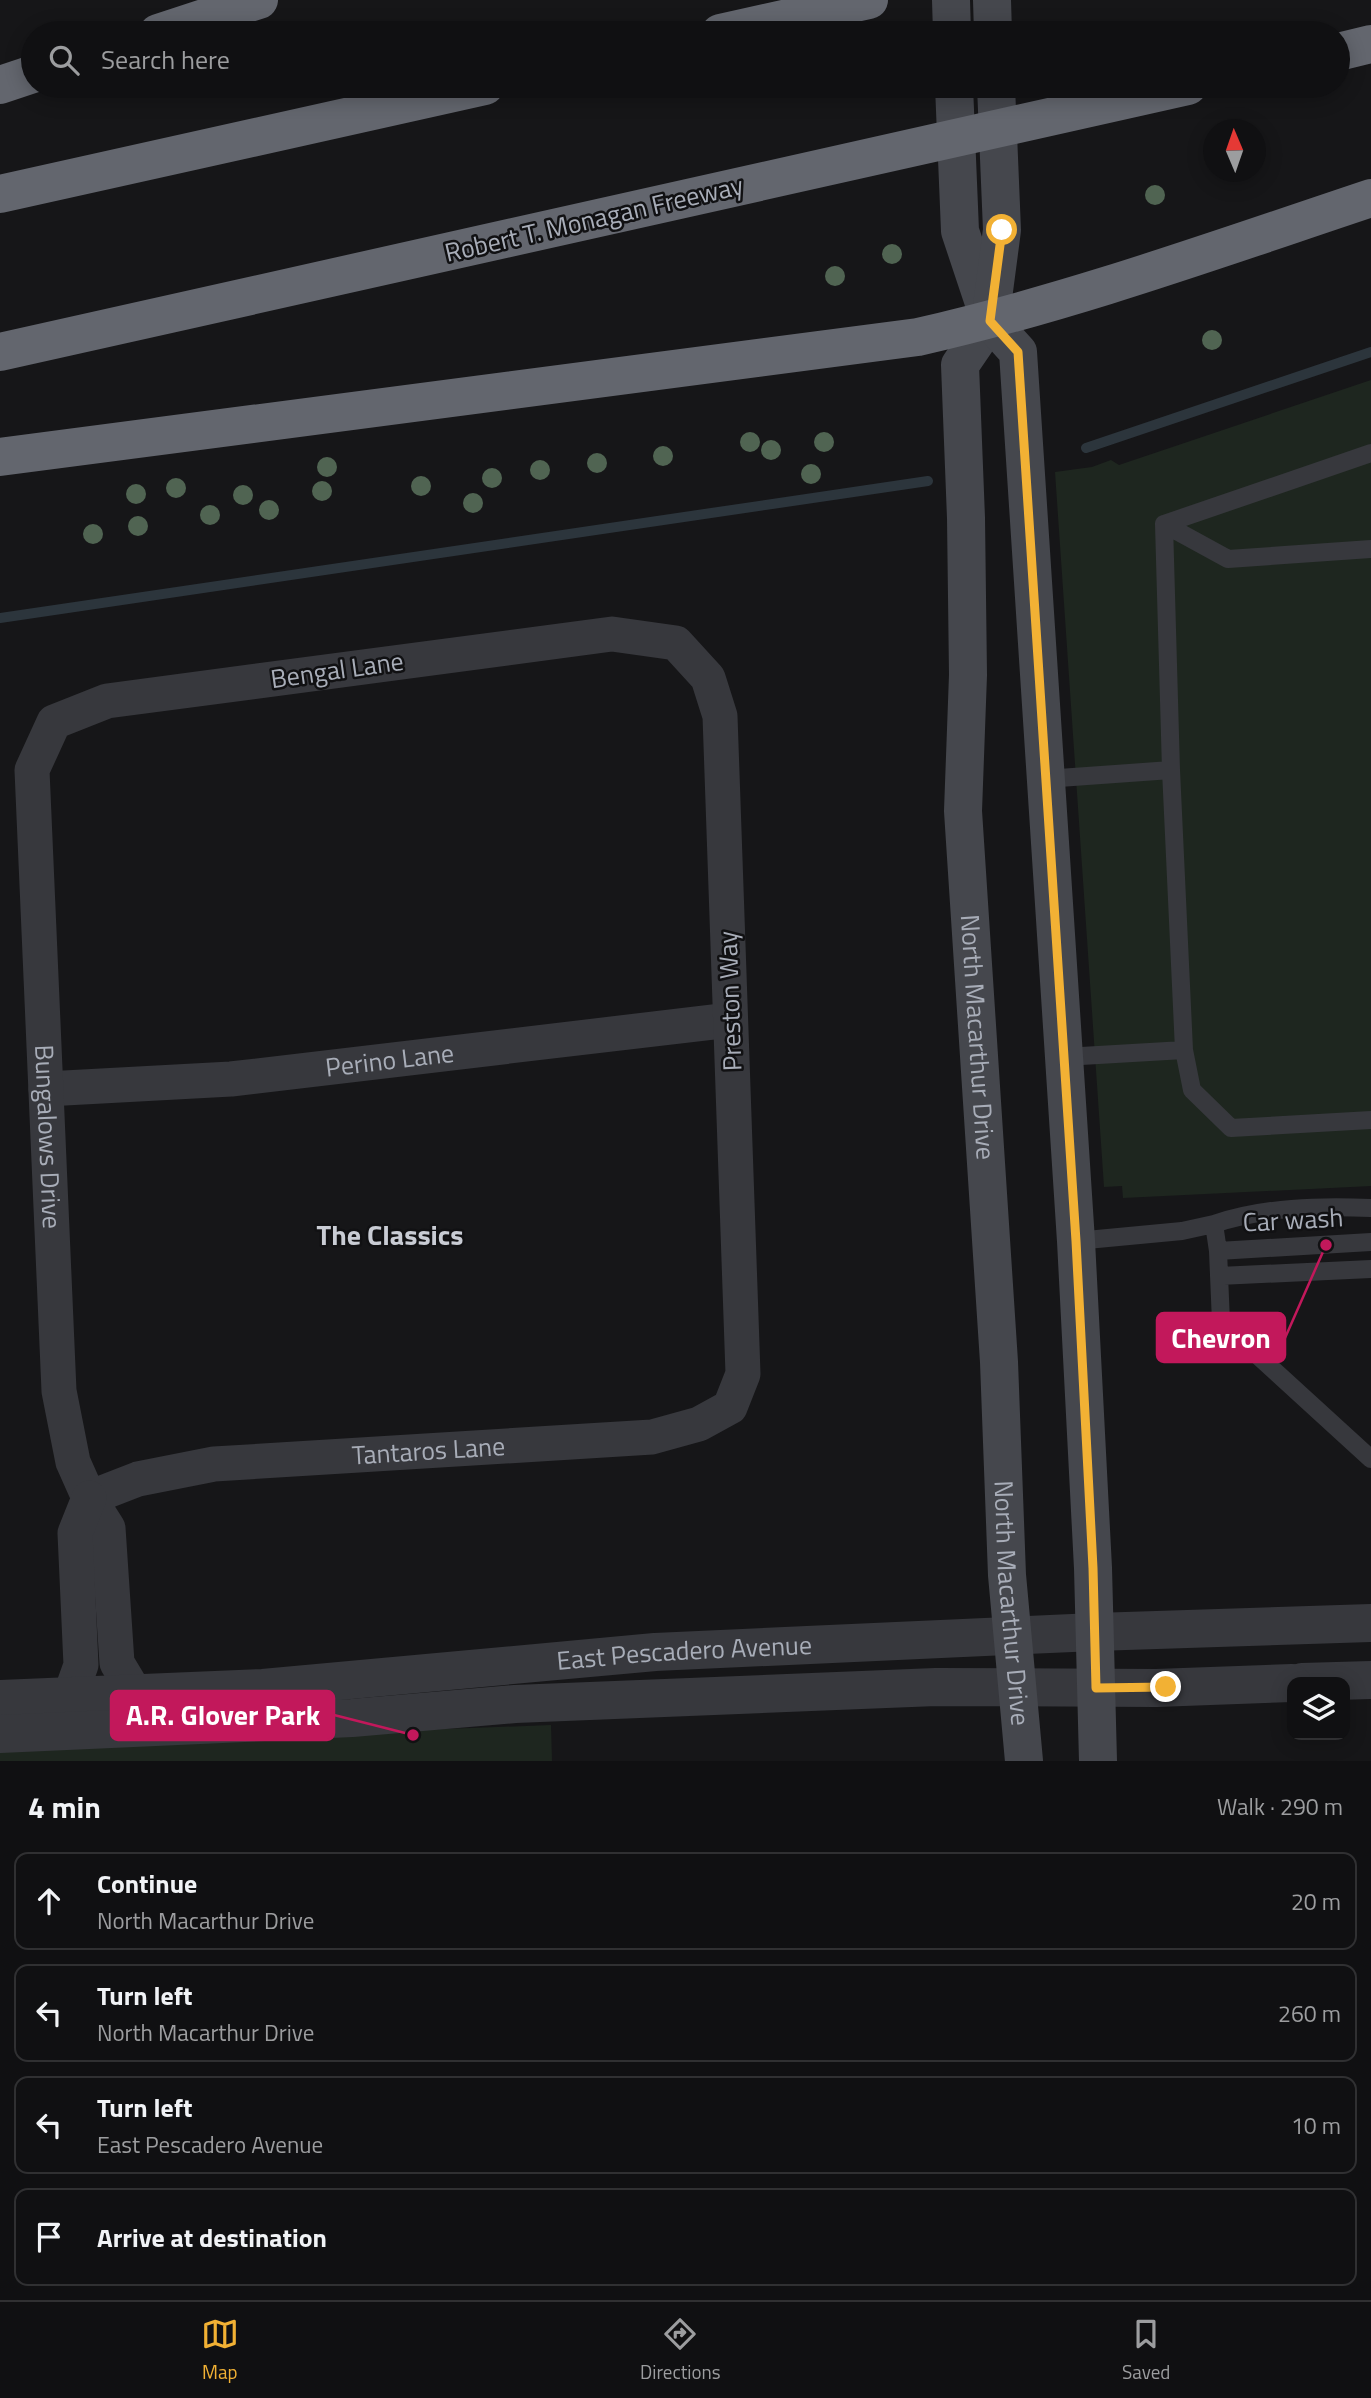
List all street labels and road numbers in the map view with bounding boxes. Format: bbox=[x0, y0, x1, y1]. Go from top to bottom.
street label: Robert T. Monagan Freeway bbox=[441, 165, 747, 272]
street label: Bengal Lane bbox=[268, 641, 406, 698]
street label: North Macarthur Drive bbox=[951, 913, 1006, 1161]
street label: Preston Way bbox=[708, 930, 751, 1072]
street label: Perino Lane bbox=[323, 1033, 456, 1087]
street label: Bungalows Drive bbox=[25, 1044, 72, 1230]
street label: Car wash bbox=[1242, 1197, 1344, 1242]
street label: Tantaros Lane bbox=[351, 1426, 506, 1474]
street label: North Macarthur Drive bbox=[984, 1480, 1041, 1727]
street label: East Pescadero Avenue bbox=[555, 1625, 813, 1680]

